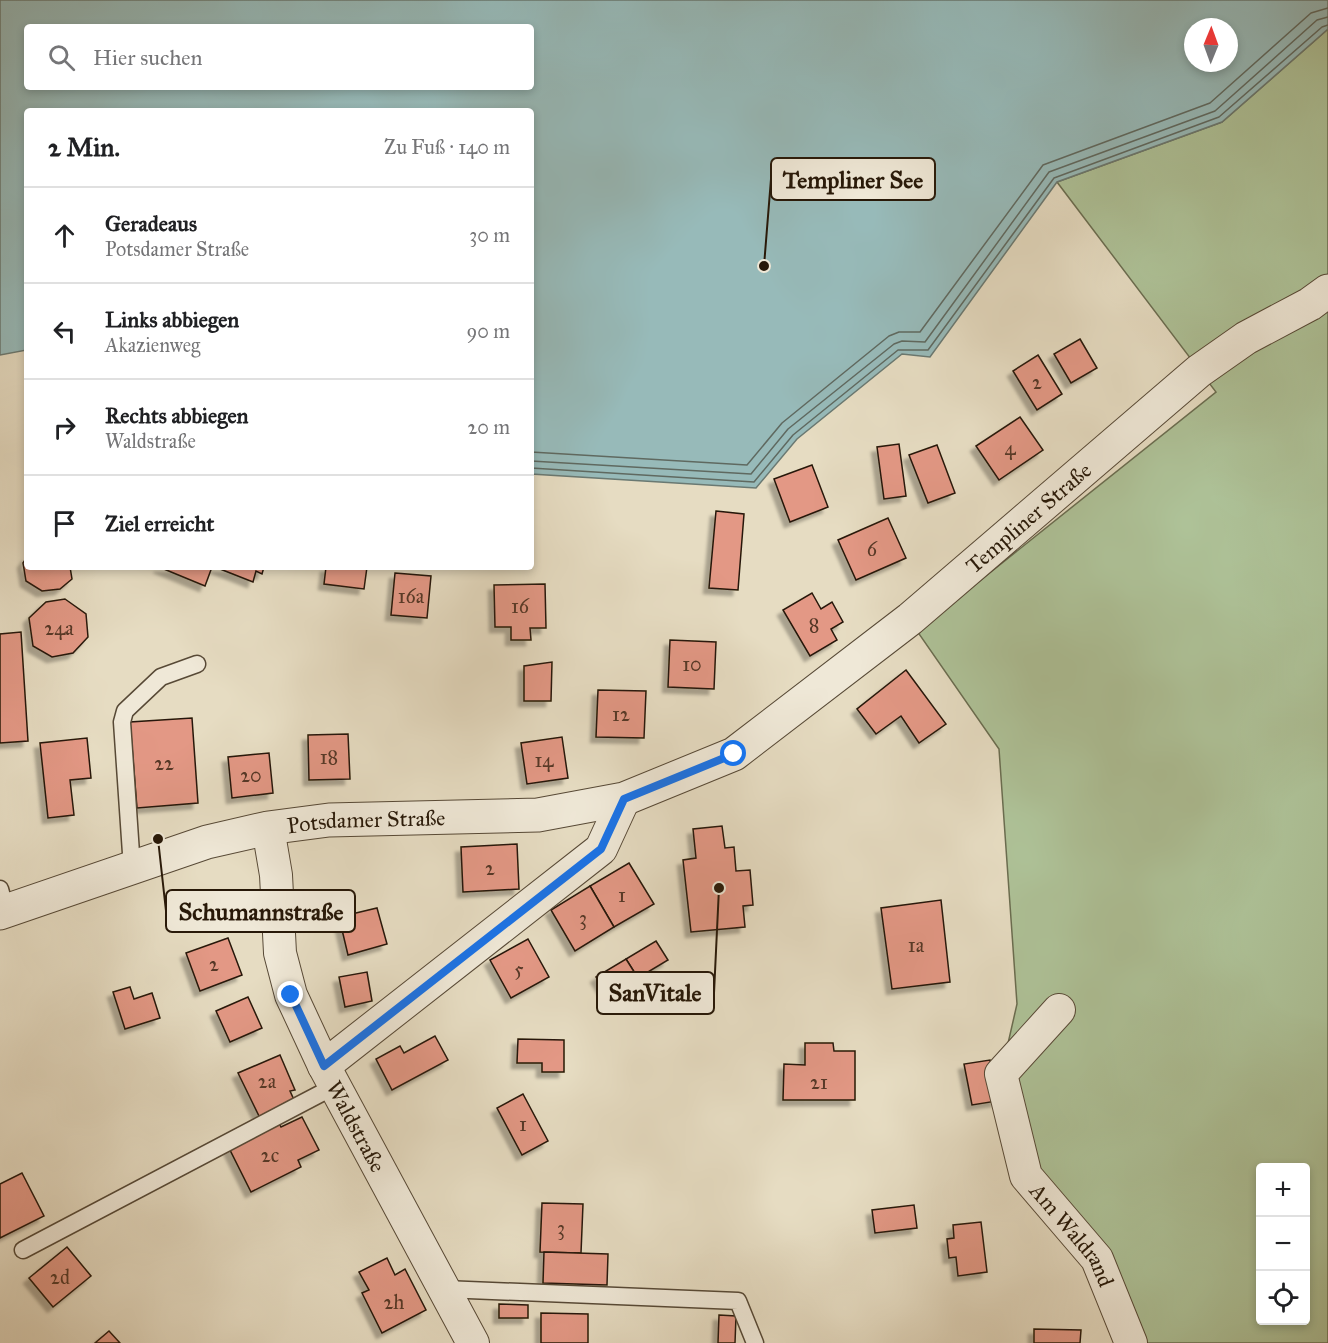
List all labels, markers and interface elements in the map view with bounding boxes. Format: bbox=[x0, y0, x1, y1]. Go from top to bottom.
north arrow bbox=[1184, 18, 1238, 72]
search box bbox=[24, 24, 534, 90]
icon: search bbox=[45, 41, 78, 74]
text: Hier suchen bbox=[93, 44, 202, 71]
text: 2 Min. bbox=[48, 131, 120, 163]
text: Zu Fuß · 140 m bbox=[384, 135, 510, 159]
callout: Templiner See bbox=[771, 158, 935, 200]
text: Templiner See bbox=[782, 165, 923, 195]
text: Geradeaus bbox=[105, 210, 197, 237]
icon: ahead bbox=[48, 219, 81, 252]
text: 30 m bbox=[469, 223, 510, 247]
text: Potsdamer Straße bbox=[105, 237, 249, 261]
text: Links abbiegen bbox=[105, 306, 239, 333]
icon: left bbox=[48, 315, 81, 348]
text: 90 m bbox=[467, 319, 510, 343]
text: Akazienweg bbox=[105, 333, 200, 357]
house number: 2 bbox=[1032, 370, 1042, 394]
text: Rechts abbiegen bbox=[105, 402, 248, 429]
icon: right bbox=[48, 411, 81, 444]
text: 20 m bbox=[467, 415, 510, 439]
text: Waldstraße bbox=[105, 429, 196, 453]
house number: 4 bbox=[1004, 436, 1016, 460]
street label: Templiner Straße bbox=[960, 456, 1096, 579]
icon: arrive bbox=[48, 507, 81, 540]
text: Ziel erreicht bbox=[105, 510, 214, 537]
house number: 6 bbox=[867, 537, 878, 561]
house number: 16a bbox=[398, 584, 425, 608]
house number: 16 bbox=[511, 594, 530, 618]
house number: 8 bbox=[809, 613, 819, 637]
house number: 24a bbox=[44, 616, 74, 640]
house number: 10 bbox=[682, 652, 702, 676]
house number: 12 bbox=[612, 702, 630, 726]
route start bbox=[720, 740, 746, 766]
house number: 18 bbox=[320, 745, 338, 769]
house number: 14 bbox=[534, 748, 554, 772]
house number: 22 bbox=[154, 751, 174, 775]
house number: 20 bbox=[240, 763, 262, 787]
street label: Potsdamer Straße bbox=[285, 804, 446, 839]
house number: 2 bbox=[485, 856, 495, 880]
house number: 1 bbox=[618, 883, 626, 907]
callout: Schumannstraße bbox=[166, 890, 355, 932]
text: Schumannstraße bbox=[178, 897, 344, 927]
house number: 3 bbox=[579, 906, 587, 930]
house number: 1a bbox=[908, 933, 925, 957]
house number: 2 bbox=[209, 952, 219, 976]
house number: 5 bbox=[514, 957, 524, 981]
callout: SanVitale bbox=[597, 972, 714, 1014]
text: SanVitale bbox=[608, 978, 702, 1008]
route end bbox=[277, 981, 303, 1007]
house number: 2a bbox=[258, 1069, 277, 1093]
house number: 21 bbox=[810, 1070, 828, 1094]
street label: Waldstraße bbox=[321, 1076, 392, 1177]
house number: 1 bbox=[519, 1112, 527, 1136]
house number: 2c bbox=[261, 1143, 279, 1167]
map controls bbox=[1256, 1163, 1310, 1325]
button: + bbox=[1256, 1163, 1310, 1217]
street label: Am Waldrand bbox=[1024, 1177, 1120, 1291]
house number: 3 bbox=[557, 1216, 565, 1240]
button: − bbox=[1256, 1217, 1310, 1271]
house number: 2d bbox=[50, 1265, 70, 1289]
button: locate bbox=[1256, 1271, 1310, 1325]
house number: 2h bbox=[384, 1290, 404, 1314]

